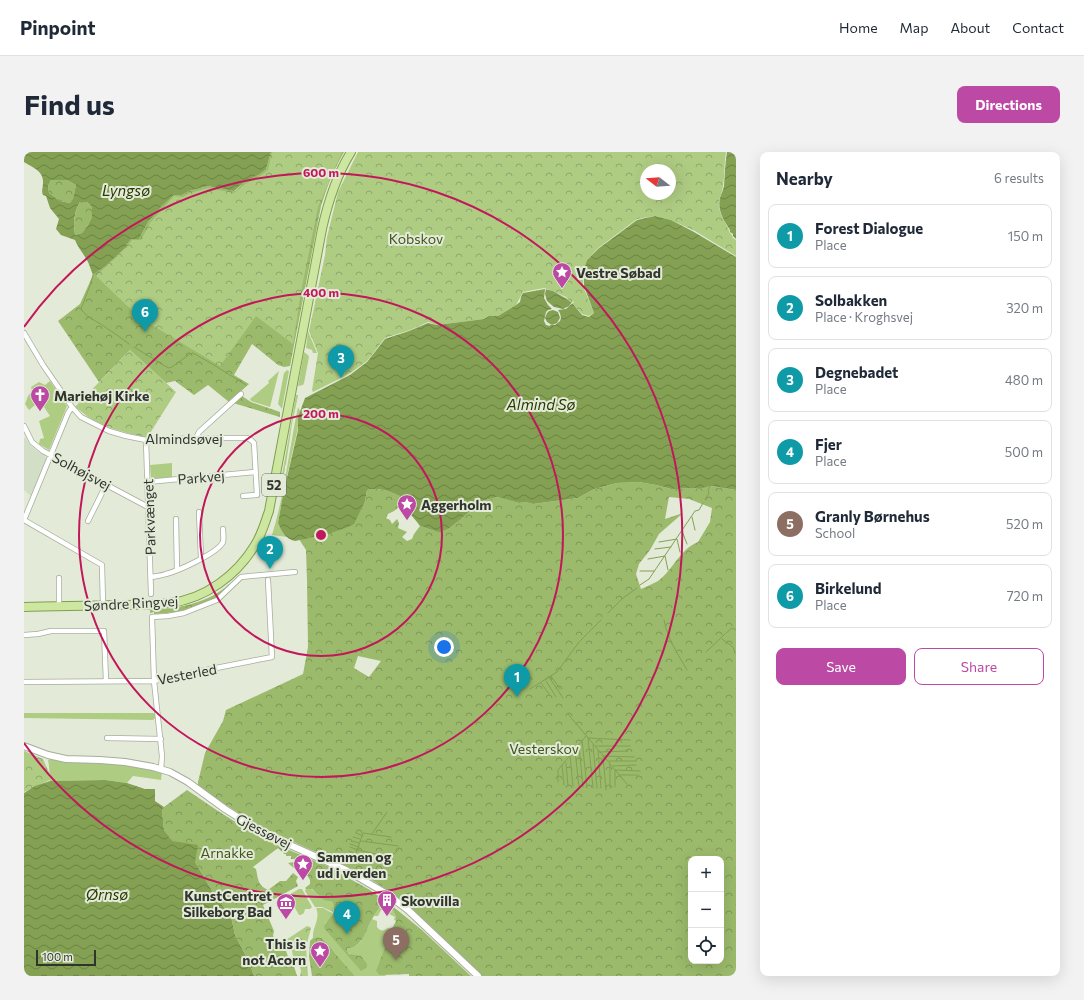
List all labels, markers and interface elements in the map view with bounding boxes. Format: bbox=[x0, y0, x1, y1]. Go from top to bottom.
text: Pinpoint bbox=[20, 16, 96, 39]
text: Home bbox=[839, 19, 878, 36]
text: Map bbox=[900, 19, 928, 36]
text: About bbox=[950, 19, 990, 36]
text: Contact bbox=[1012, 19, 1064, 36]
button: Directions bbox=[957, 86, 1060, 123]
text: Find us bbox=[24, 87, 115, 121]
north arrow bbox=[640, 164, 676, 200]
text: 600 m bbox=[303, 165, 339, 179]
text: Nearby bbox=[776, 168, 833, 189]
text: 6 results bbox=[994, 170, 1044, 186]
water label: Lyngsø bbox=[102, 181, 150, 199]
text: Forest Dialogue bbox=[815, 219, 923, 237]
text: 1 bbox=[787, 228, 793, 244]
text: 150 m bbox=[1008, 228, 1043, 244]
park label: Kobskov bbox=[389, 230, 443, 247]
text: Place bbox=[815, 237, 847, 253]
place icon: Vestre Søbad bbox=[551, 261, 573, 289]
place label: Vestre Søbad bbox=[576, 264, 661, 281]
text: 400 m bbox=[303, 285, 339, 299]
text: Solbakken bbox=[815, 291, 887, 309]
pin: 6 bbox=[132, 299, 158, 332]
text: 2 bbox=[786, 300, 794, 316]
text: 320 m bbox=[1006, 300, 1043, 316]
text: Place · Kroghsvej bbox=[815, 309, 913, 325]
pin: 3 bbox=[328, 345, 354, 378]
text: Degnebadet bbox=[815, 363, 898, 381]
text: 3 bbox=[786, 372, 794, 388]
text: 480 m bbox=[1005, 372, 1043, 388]
text: Place bbox=[815, 381, 847, 397]
church icon: Mariehøj Kirke bbox=[29, 384, 51, 412]
place label: Mariehøj Kirke bbox=[54, 387, 149, 404]
water label: Almind Sø bbox=[505, 395, 576, 413]
text: 200 m bbox=[303, 406, 339, 420]
street label: Almindsøvej bbox=[145, 430, 223, 447]
text: Fjer bbox=[815, 435, 842, 453]
text: 4 bbox=[786, 444, 794, 460]
text: 500 m bbox=[1005, 444, 1043, 460]
street label: Solhøjsvej bbox=[50, 448, 114, 494]
text: Place bbox=[815, 453, 847, 469]
street label: Parkvej bbox=[177, 466, 225, 488]
road number: 52 bbox=[262, 474, 286, 496]
street label: Parkvænget bbox=[139, 478, 159, 555]
place icon: Aggerholm bbox=[396, 493, 418, 521]
place label: Aggerholm bbox=[421, 496, 492, 513]
text: Granly Børnehus bbox=[815, 507, 930, 525]
text: 5 bbox=[786, 516, 794, 532]
text: 520 m bbox=[1006, 516, 1043, 532]
text: School bbox=[815, 525, 855, 541]
centre of rings bbox=[314, 528, 328, 542]
pin: 2 bbox=[257, 536, 283, 569]
text: Birkelund bbox=[815, 579, 882, 597]
text: 6 bbox=[786, 588, 794, 604]
text: 720 m bbox=[1007, 588, 1043, 604]
street label: Søndre Ringvej bbox=[83, 592, 179, 614]
text: Place bbox=[815, 597, 847, 613]
your location bbox=[434, 637, 454, 657]
button: Save bbox=[776, 648, 906, 685]
button: Share bbox=[914, 648, 1044, 685]
street label: Vesterled bbox=[156, 660, 218, 688]
pin: 1 bbox=[504, 664, 530, 697]
park label: Vesterskov bbox=[509, 740, 579, 757]
street label: Gjessøvej bbox=[233, 810, 295, 852]
park label: Arnakke bbox=[201, 844, 253, 861]
place label: Sammen og ud i verden bbox=[317, 848, 392, 881]
place icon: Sammen og ud i verden bbox=[292, 853, 314, 881]
map controls bbox=[688, 856, 724, 964]
button: + bbox=[688, 856, 724, 892]
water label: Ørnsø bbox=[86, 885, 128, 903]
place label: KunstCentret Silkeborg Bad bbox=[183, 887, 272, 920]
building icon: Skovvilla bbox=[376, 889, 398, 917]
museum icon: KunstCentret Silkeborg Bad bbox=[275, 892, 297, 920]
place label: Skovvilla bbox=[401, 892, 459, 909]
button: − bbox=[688, 892, 724, 928]
pin: 4 bbox=[334, 901, 360, 934]
pin: 5 bbox=[383, 927, 409, 960]
button: locate bbox=[688, 928, 724, 964]
place label: This is not Acorn bbox=[242, 935, 306, 968]
place icon: This is not Acorn bbox=[309, 940, 331, 968]
scale bar bbox=[36, 948, 96, 967]
text: 100 m bbox=[42, 950, 73, 963]

